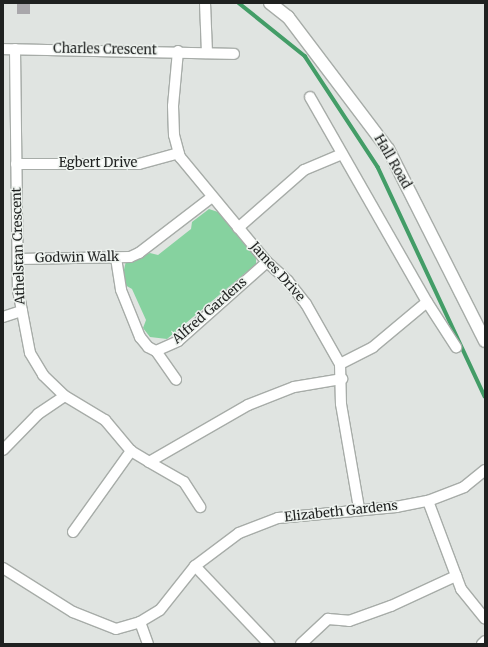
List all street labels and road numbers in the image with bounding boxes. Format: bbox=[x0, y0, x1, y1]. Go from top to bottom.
street label: Charles Crescent bbox=[53, 41, 157, 59]
street label: Hall Road bbox=[370, 132, 414, 192]
street label: Egbert Drive bbox=[59, 155, 137, 171]
street label: Athelstan Crescent bbox=[9, 187, 29, 305]
street label: James Drive bbox=[246, 239, 308, 305]
street label: Godwin Walk bbox=[35, 249, 119, 267]
street label: Alfred Gardens bbox=[170, 274, 250, 348]
street label: Elizabeth Gardens bbox=[283, 498, 399, 526]

